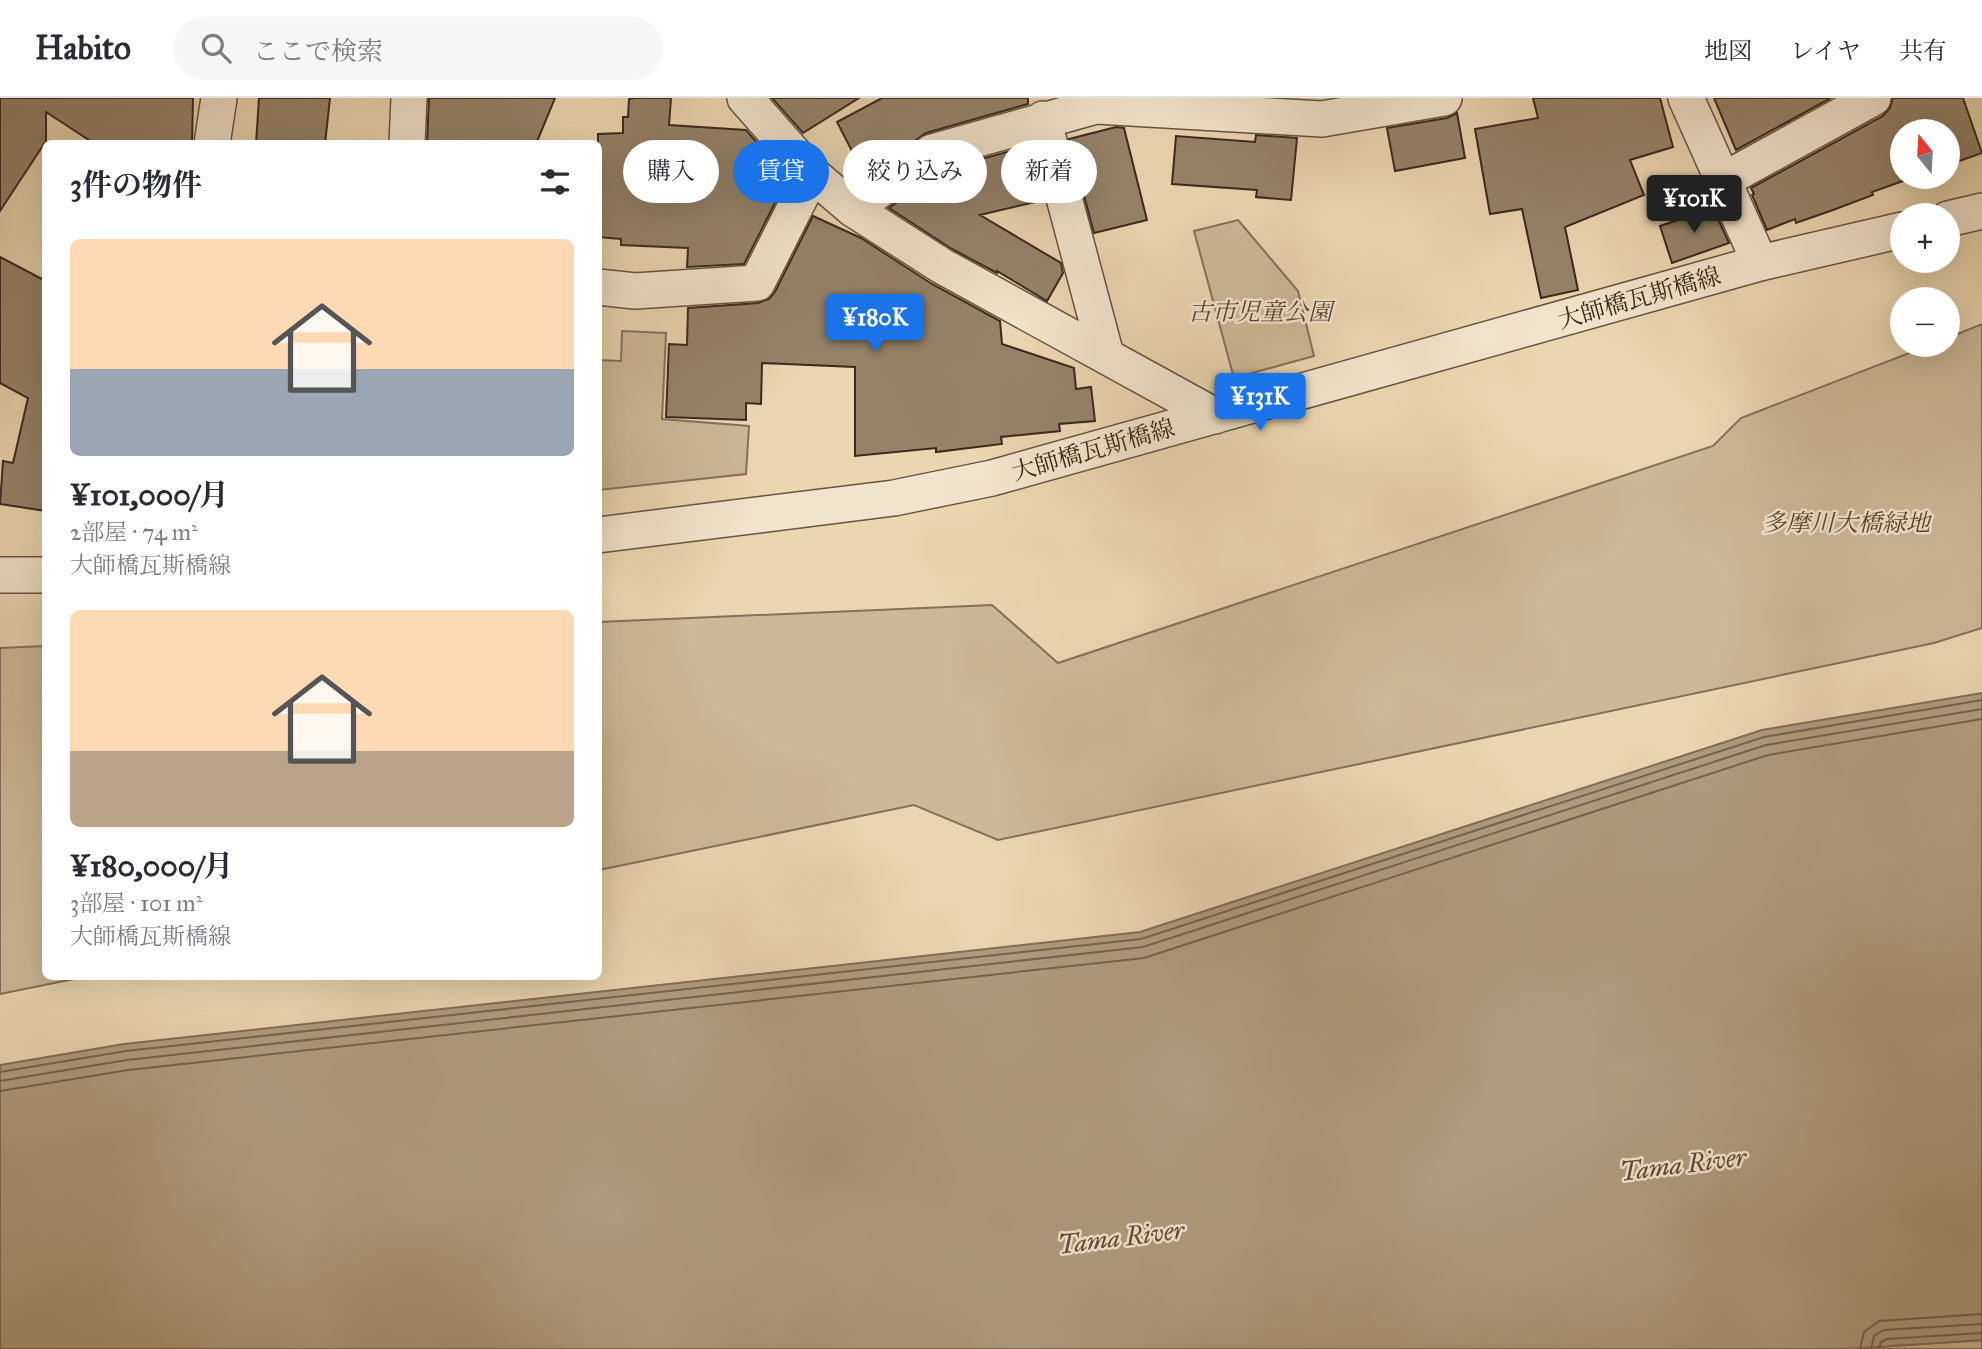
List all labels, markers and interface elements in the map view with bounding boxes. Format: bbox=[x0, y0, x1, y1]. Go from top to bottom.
search box bbox=[173, 17, 663, 80]
text: Habito bbox=[35, 28, 131, 68]
icon: search bbox=[197, 29, 235, 67]
text: ここで検索 bbox=[253, 35, 383, 67]
text: 地図 bbox=[1704, 36, 1752, 66]
text: レイヤ bbox=[1790, 36, 1861, 66]
text: 共有 bbox=[1899, 36, 1947, 66]
north arrow bbox=[1890, 119, 1960, 189]
map controls bbox=[1890, 119, 1960, 357]
chip: 購入 bbox=[623, 140, 719, 203]
chip: 賃貸 bbox=[733, 140, 829, 203]
chip: 絞り込み bbox=[843, 140, 987, 203]
chip: 新着 bbox=[1001, 140, 1097, 203]
icon: filters bbox=[536, 163, 574, 201]
text: 3件の物件 bbox=[70, 167, 202, 203]
pin: ¥101K bbox=[1645, 176, 1743, 235]
text: ¥101K bbox=[1663, 184, 1725, 212]
button: + bbox=[1890, 203, 1960, 273]
street label: 大師橋瓦斯橋線 bbox=[1554, 260, 1724, 336]
icon: home bbox=[259, 285, 385, 411]
button: − bbox=[1890, 287, 1960, 357]
pin: ¥180K bbox=[826, 294, 924, 354]
park label: 古市児童公園 bbox=[1188, 297, 1336, 327]
text: ¥180K bbox=[842, 303, 908, 331]
pin: ¥131K bbox=[1211, 374, 1309, 433]
text: ¥131K bbox=[1231, 382, 1289, 410]
street label: 大師橋瓦斯橋線 bbox=[1008, 412, 1178, 488]
text: ¥101,000/月 bbox=[70, 477, 229, 513]
park label: 多摩川大橋緑地 bbox=[1762, 508, 1933, 538]
text: 2部屋 · 74 m² bbox=[70, 518, 198, 546]
text: 大師橋瓦斯橋線 bbox=[70, 551, 231, 579]
icon: home bbox=[259, 656, 385, 782]
text: ¥180,000/月 bbox=[70, 848, 233, 884]
text: 3部屋 · 101 m² bbox=[70, 889, 202, 917]
text: 大師橋瓦斯橋線 bbox=[70, 922, 231, 950]
water label: Tama River bbox=[1618, 1140, 1749, 1188]
water label: Tama River bbox=[1056, 1213, 1187, 1261]

